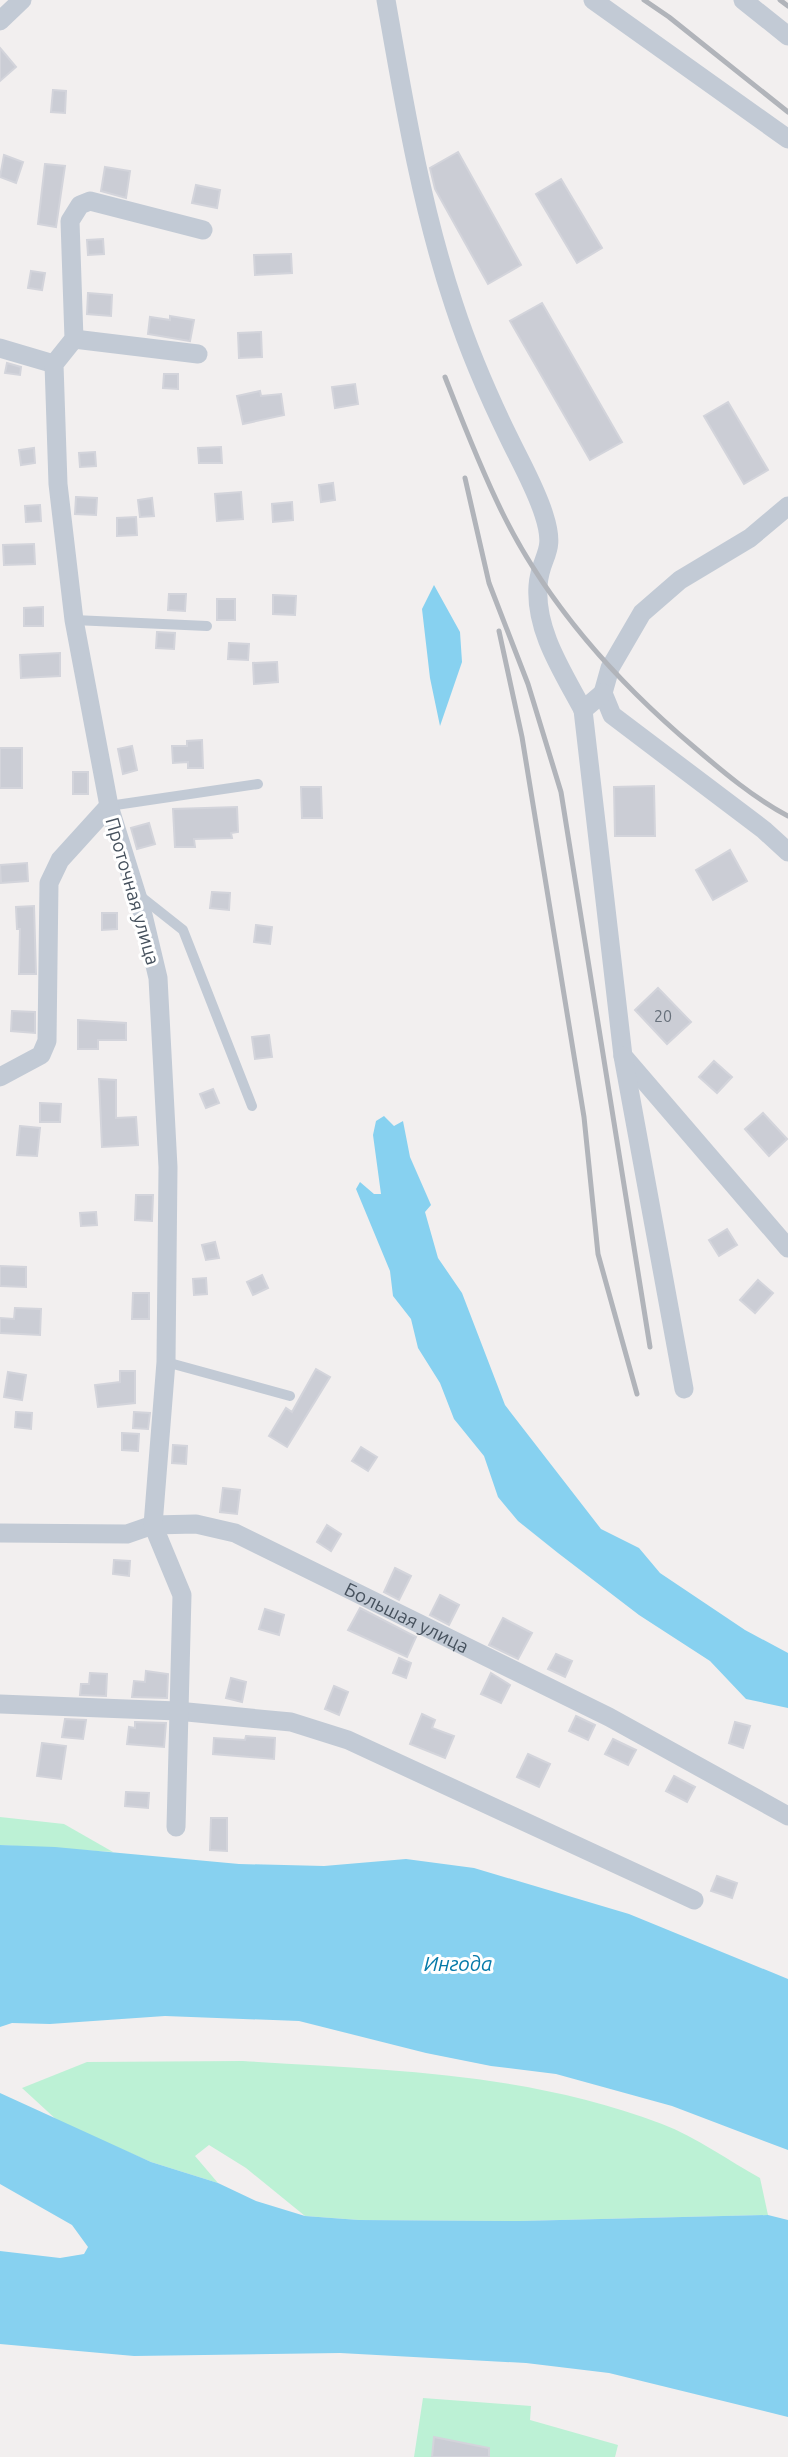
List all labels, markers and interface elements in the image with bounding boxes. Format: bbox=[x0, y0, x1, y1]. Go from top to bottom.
street label: Проточная улица bbox=[101, 815, 165, 967]
house number: 20 bbox=[654, 1007, 672, 1025]
street label: Большая улица bbox=[341, 1578, 472, 1657]
water label: Ингода bbox=[424, 1951, 492, 1975]

